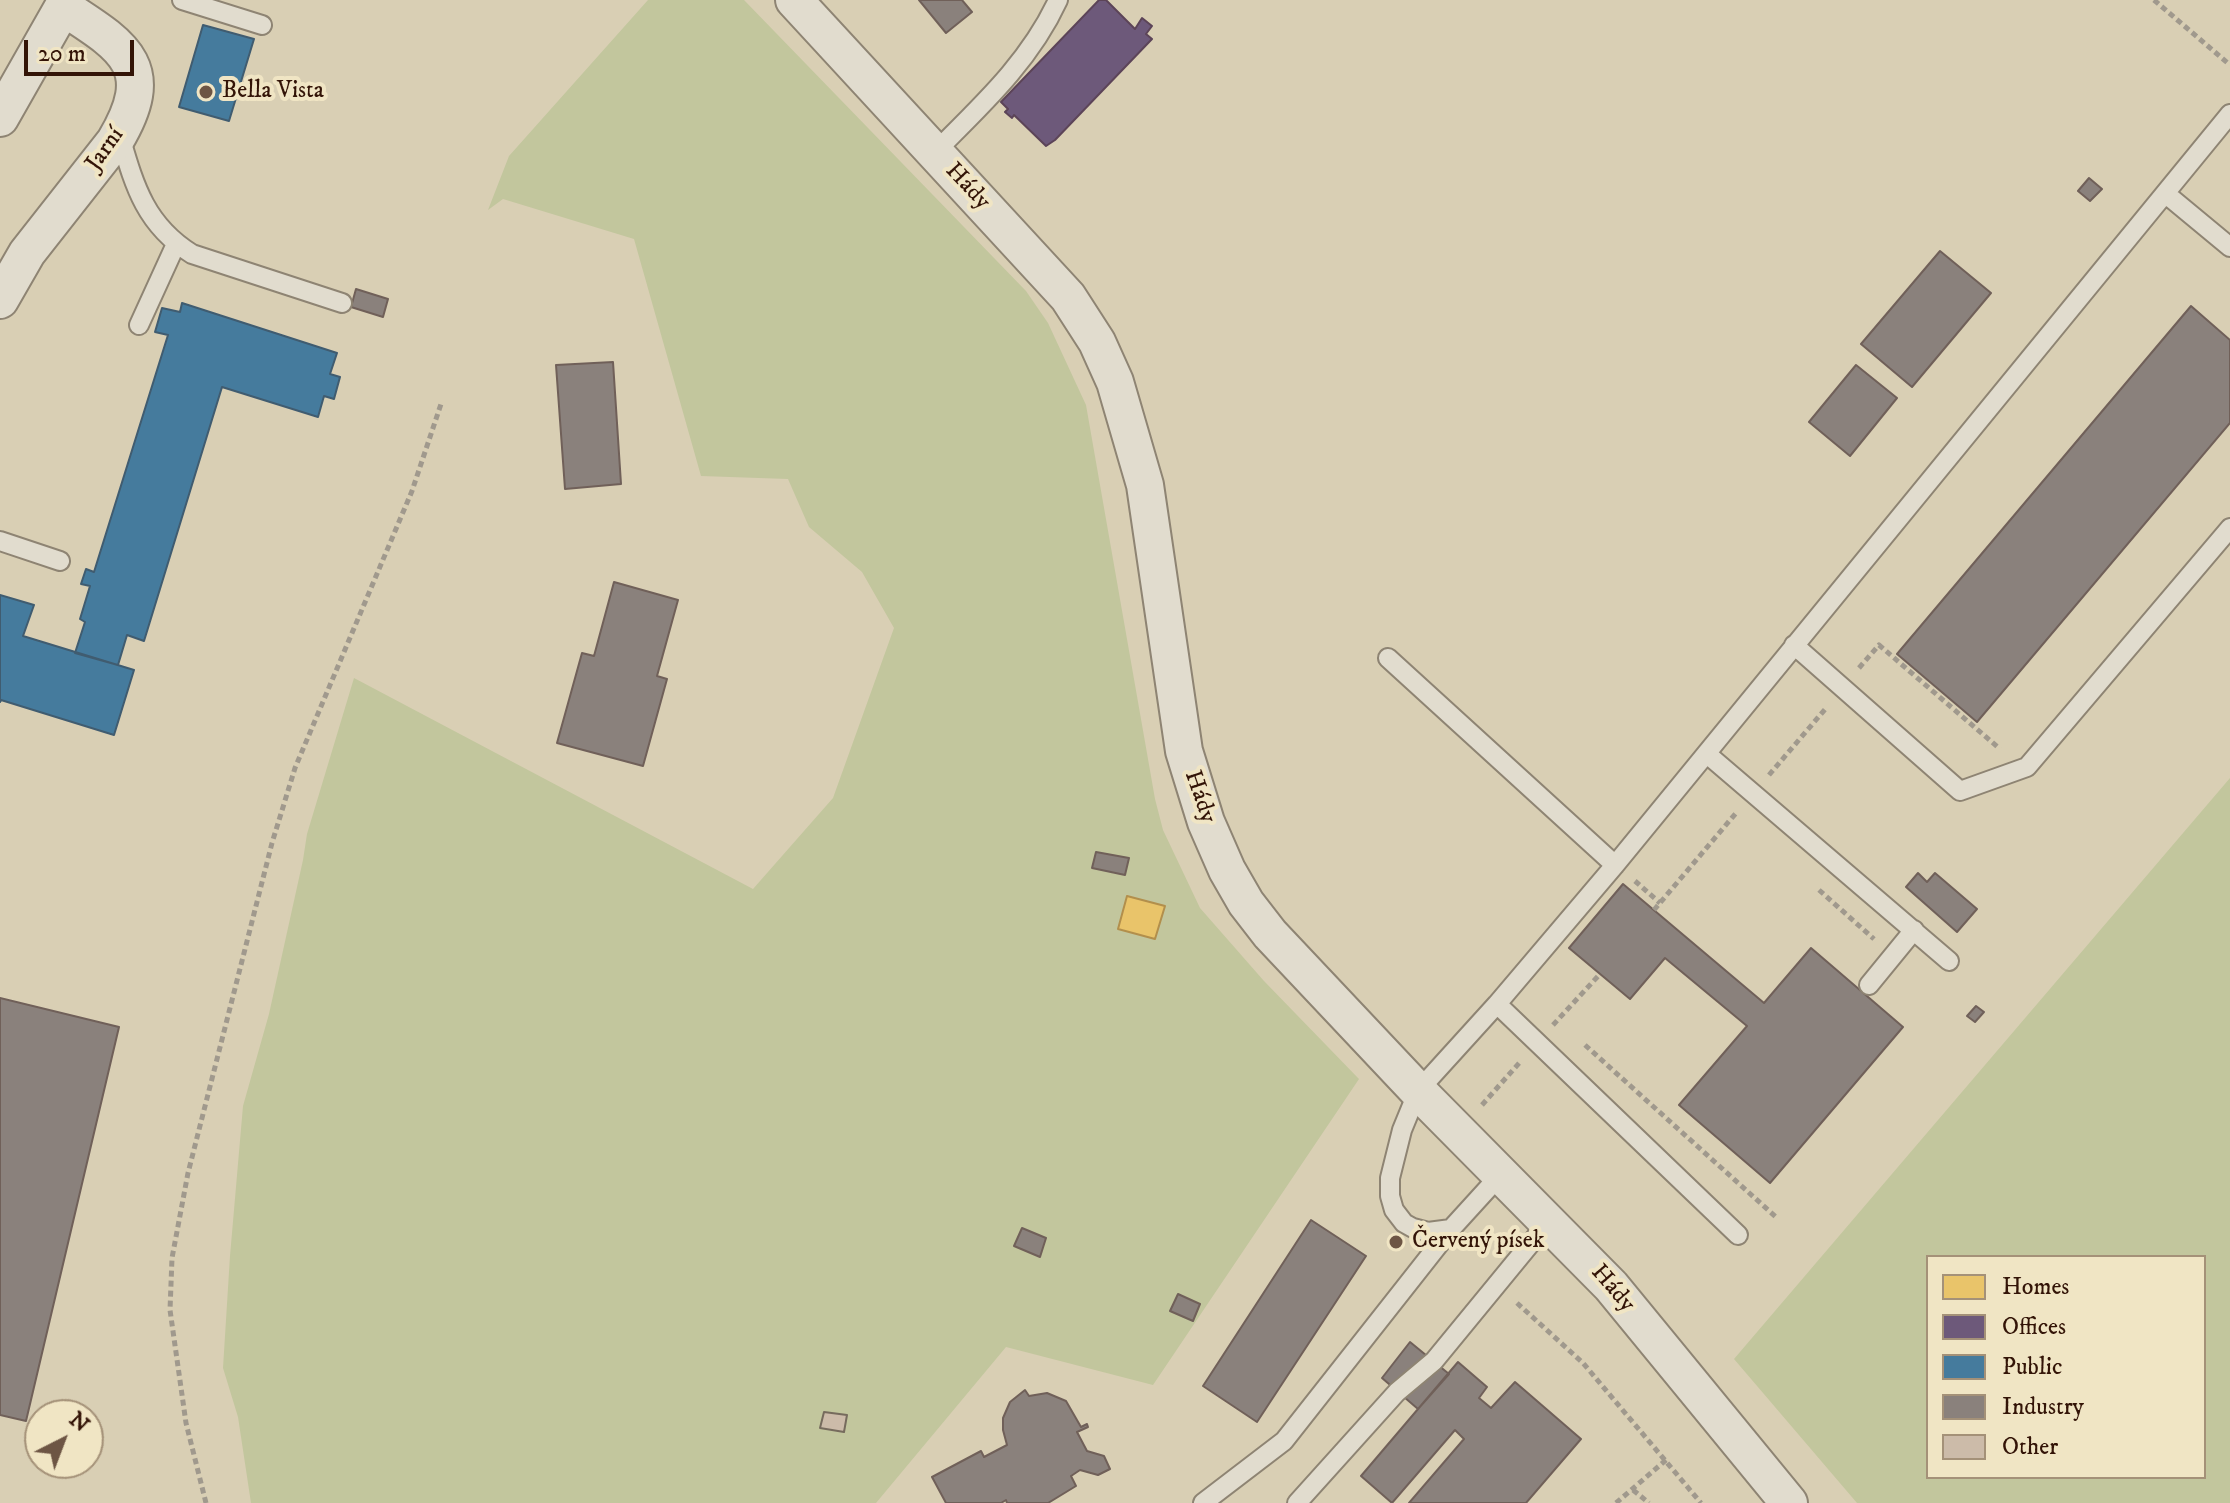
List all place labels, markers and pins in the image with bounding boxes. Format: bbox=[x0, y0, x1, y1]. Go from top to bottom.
place label: Bella Vista bbox=[222, 78, 324, 106]
marker: Bella Vista bbox=[197, 83, 215, 101]
place label: Červený písek bbox=[1412, 1228, 1545, 1256]
marker: Červený písek bbox=[1387, 1233, 1405, 1251]

